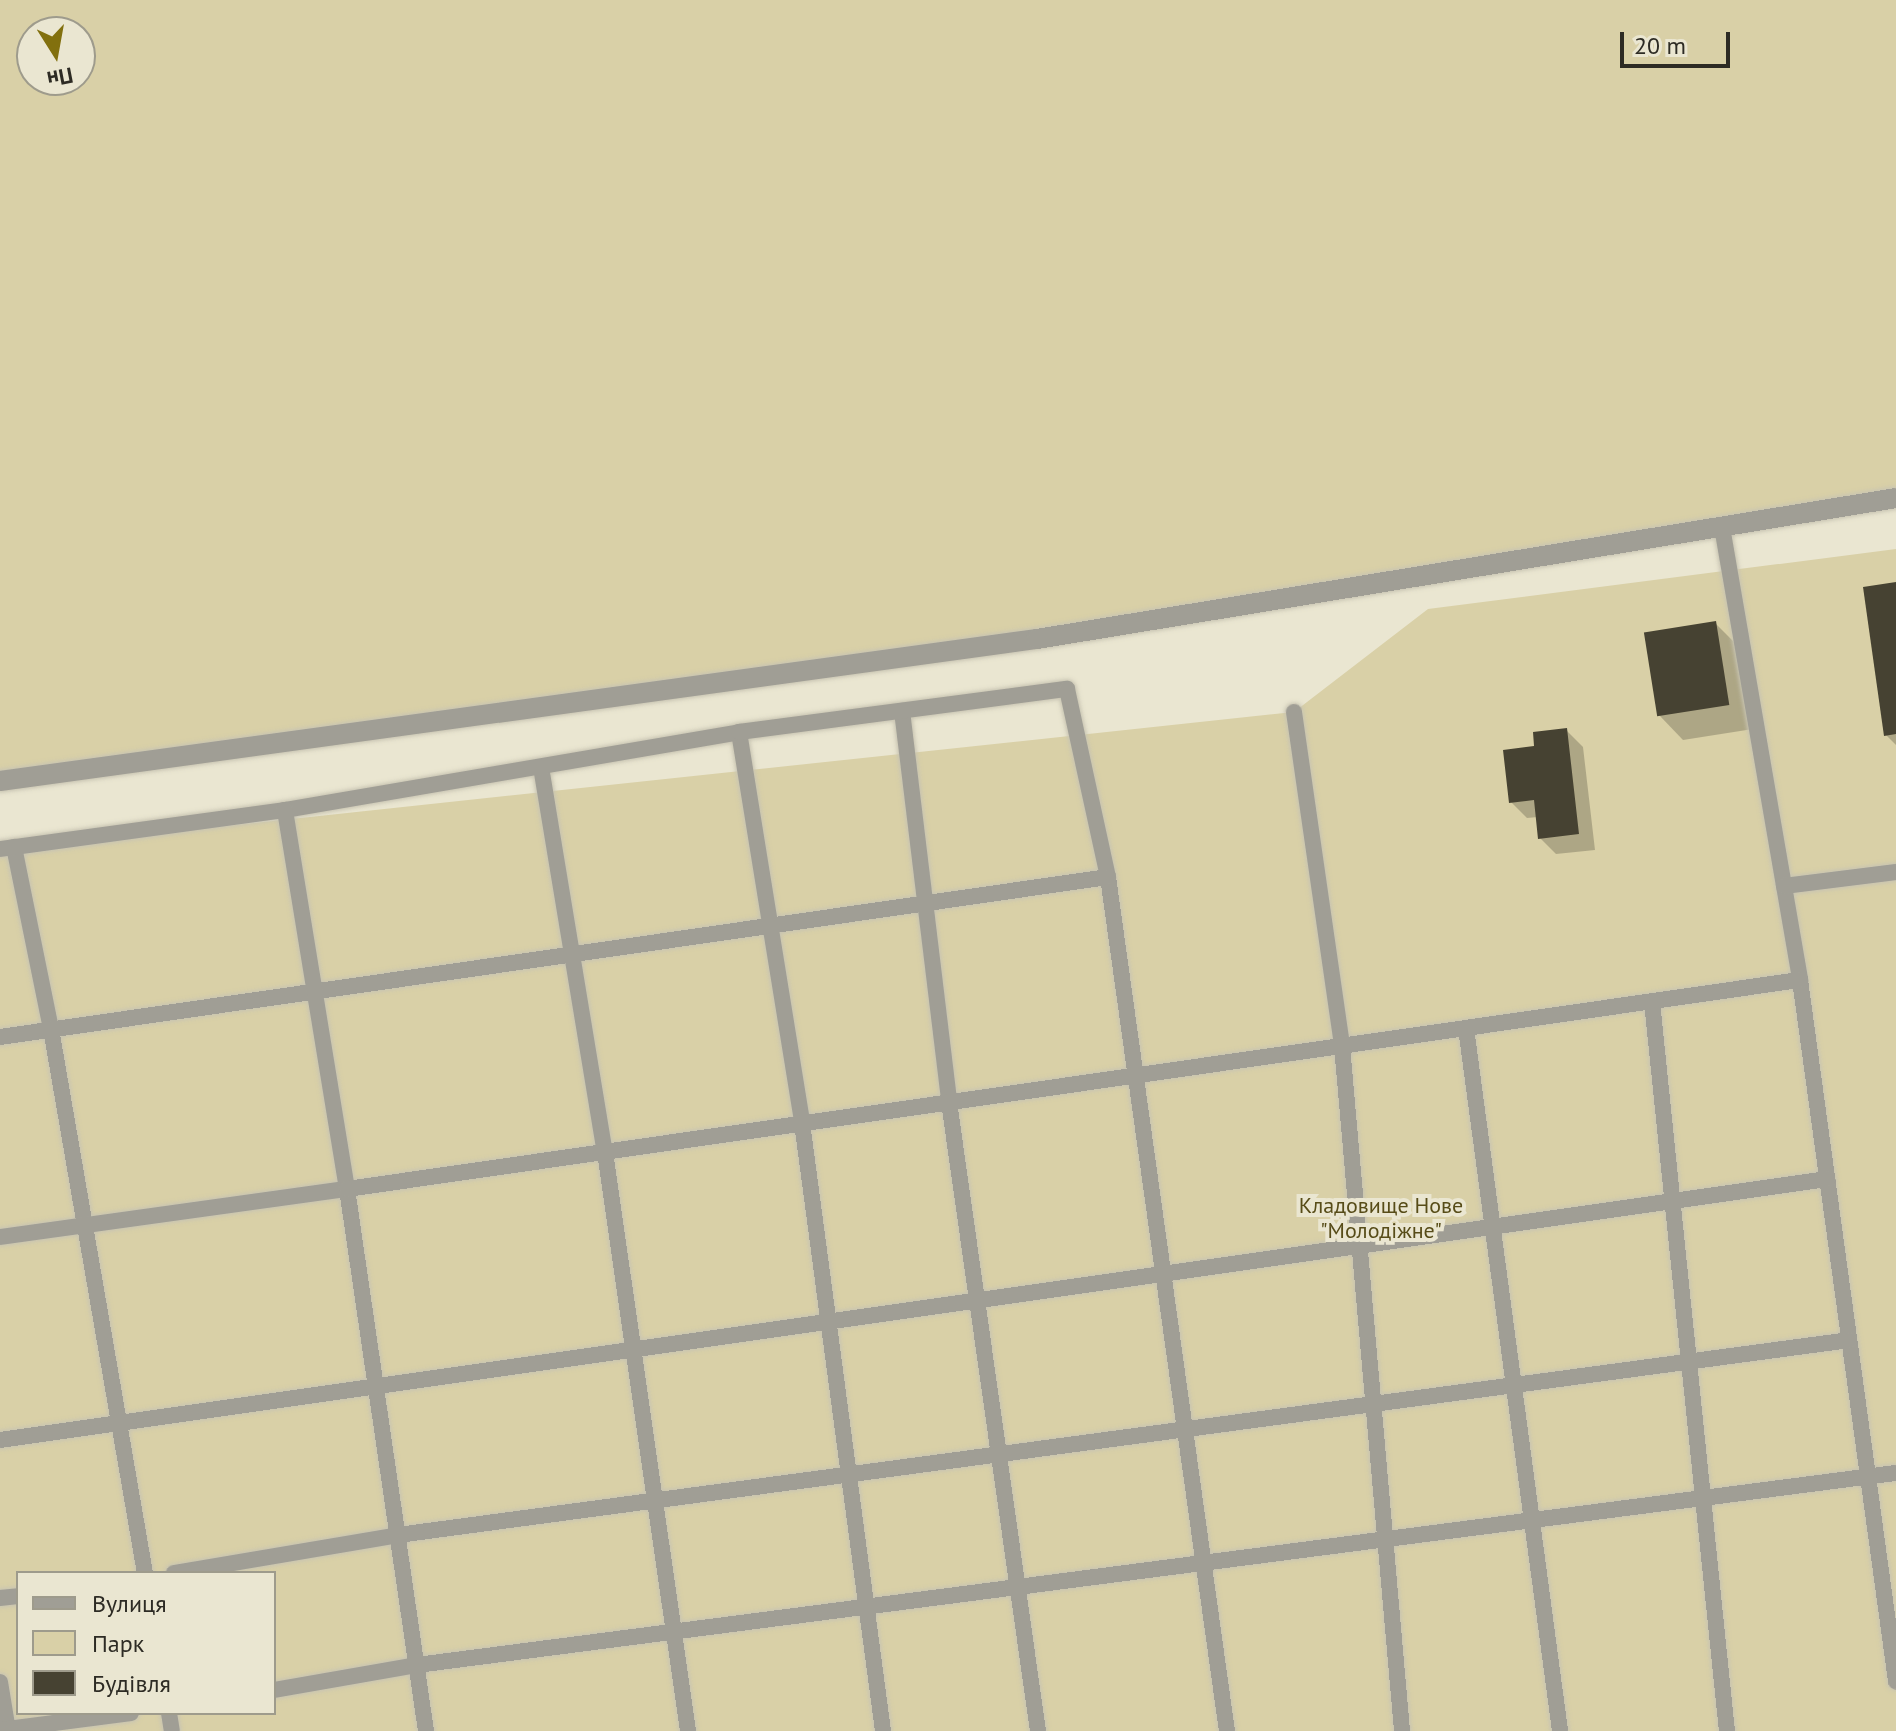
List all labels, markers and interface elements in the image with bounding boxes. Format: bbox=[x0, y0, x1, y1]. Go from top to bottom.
north arrow bbox=[16, 16, 96, 96]
scale bar bbox=[1624, 16, 1734, 66]
text: 20 m bbox=[1634, 30, 1686, 61]
text: Пн bbox=[45, 61, 76, 94]
park label: Кладовище Нове "Молодіжне" bbox=[1299, 1192, 1463, 1244]
legend bbox=[16, 1571, 276, 1715]
text: Вулиця bbox=[92, 1588, 167, 1619]
text: Парк bbox=[92, 1628, 144, 1659]
text: Будівля bbox=[92, 1668, 171, 1699]

